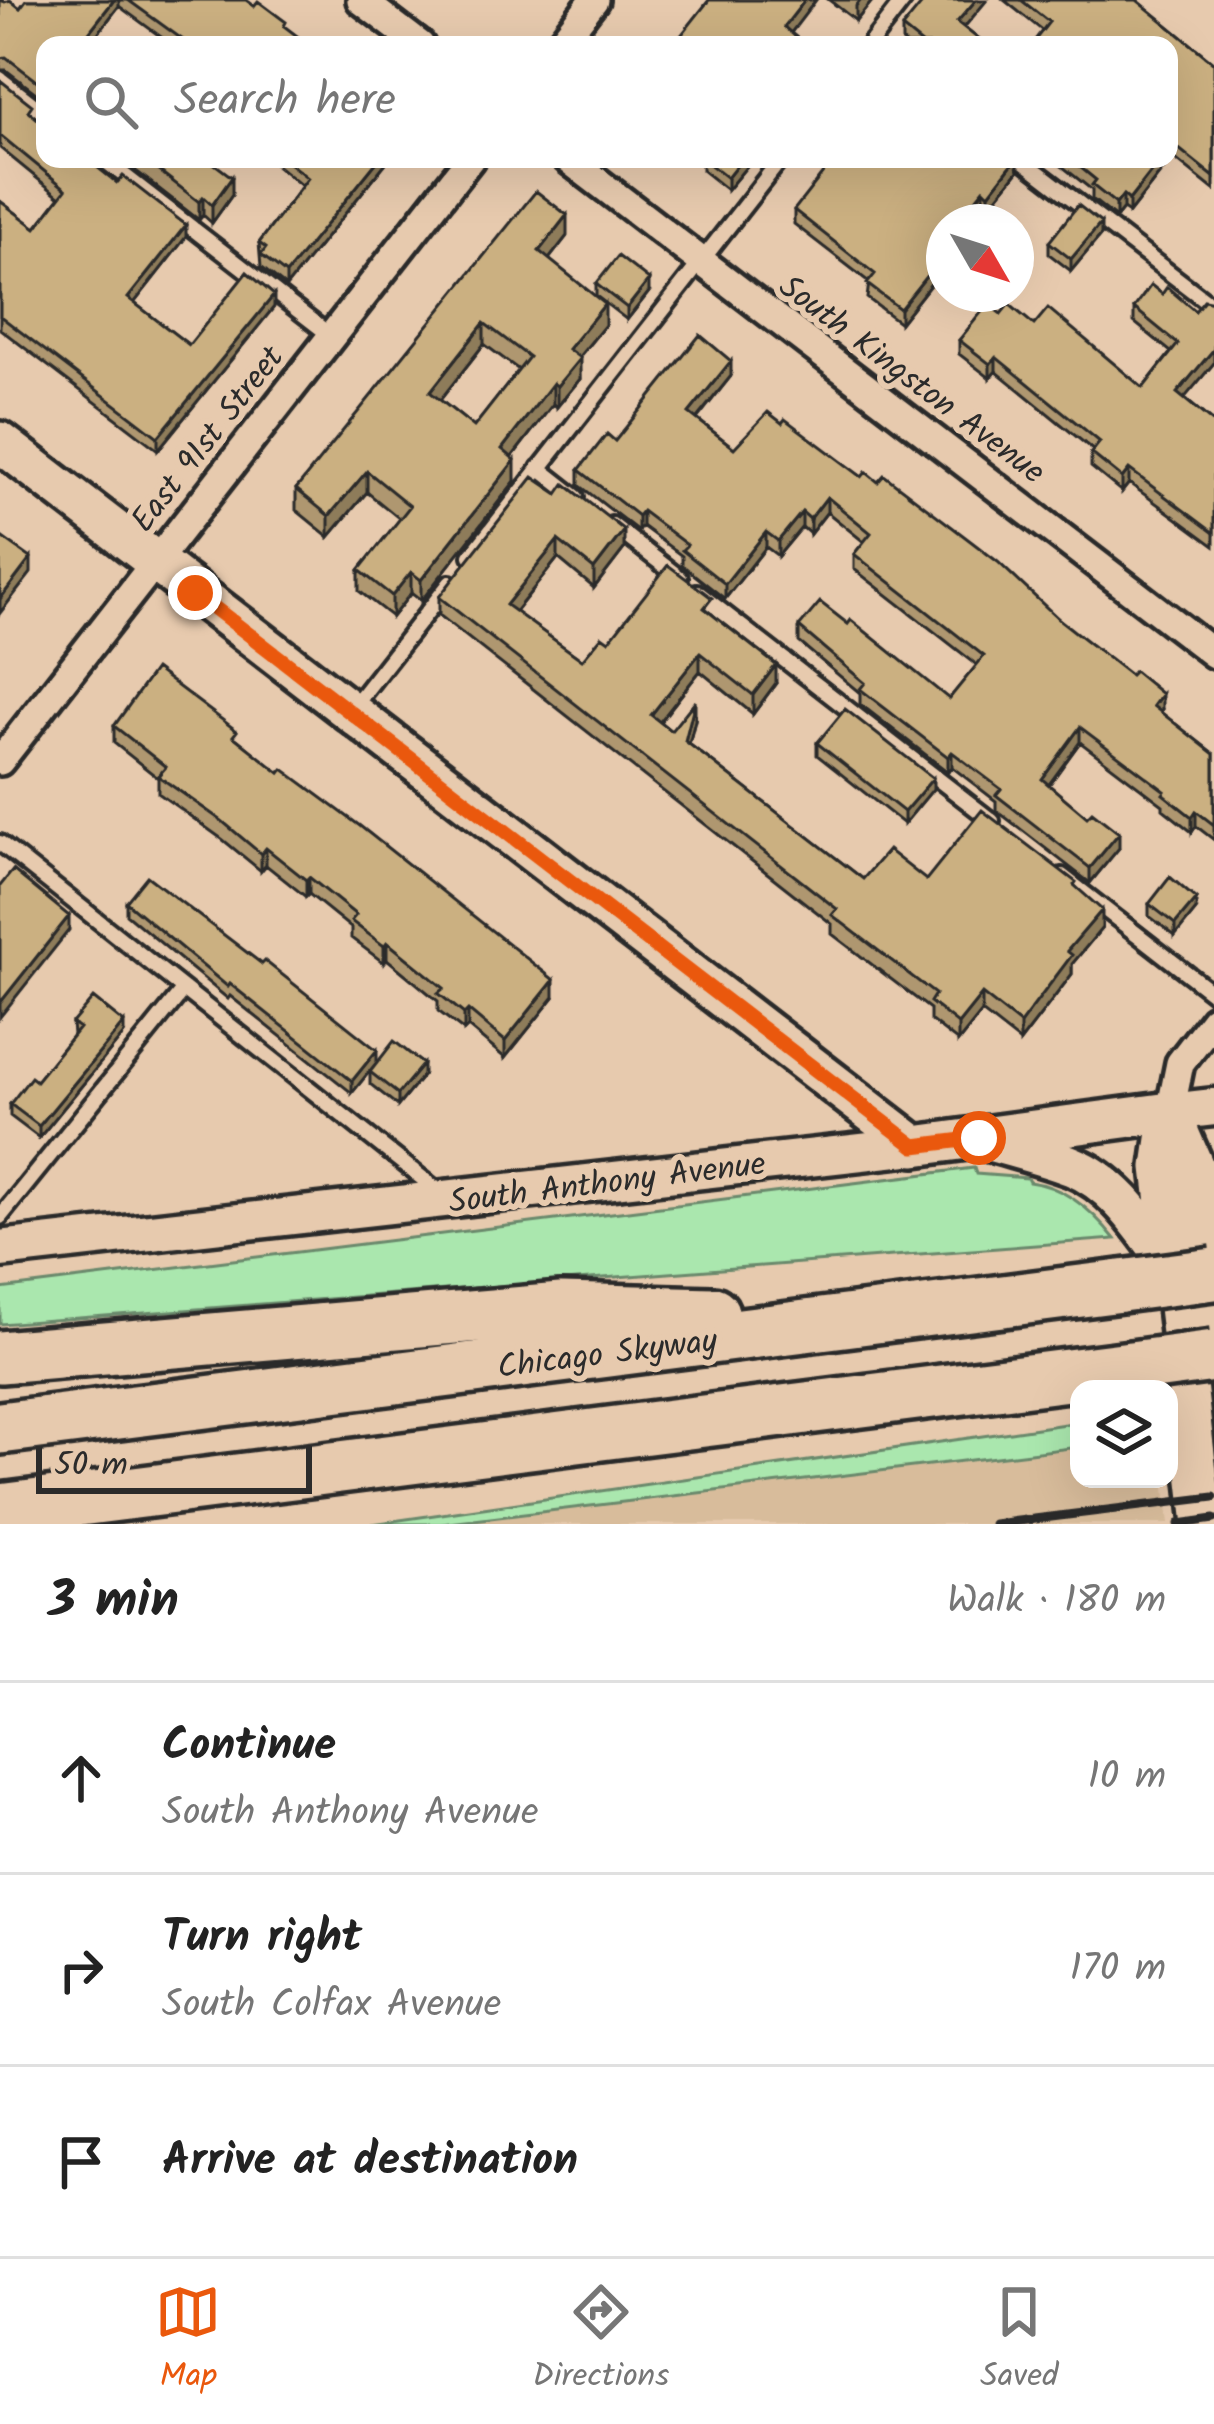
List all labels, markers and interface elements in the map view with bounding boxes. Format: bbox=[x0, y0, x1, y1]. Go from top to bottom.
search box bbox=[36, 36, 1178, 168]
text: Search here bbox=[174, 66, 396, 138]
icon: search bbox=[78, 69, 144, 135]
north arrow bbox=[926, 204, 1034, 312]
street label: South Kingston Avenue bbox=[766, 263, 1056, 499]
street label: East 91st Street bbox=[119, 334, 300, 545]
route end bbox=[168, 566, 222, 620]
route start bbox=[952, 1111, 1006, 1165]
street label: South Anthony Avenue bbox=[446, 1139, 769, 1230]
street label: Chicago Skyway bbox=[495, 1316, 721, 1395]
map controls bbox=[1070, 1380, 1178, 1488]
button: layers bbox=[1070, 1380, 1178, 1488]
scale bar bbox=[36, 1440, 312, 1493]
text: 50 m bbox=[54, 1440, 128, 1493]
text: 3 min bbox=[48, 1562, 179, 1643]
text: Walk · 180 m bbox=[947, 1571, 1166, 1633]
text: Continue bbox=[162, 1711, 336, 1783]
icon: ahead bbox=[48, 1745, 114, 1811]
text: 10 m bbox=[1088, 1747, 1166, 1809]
text: South Anthony Avenue bbox=[162, 1783, 538, 1845]
text: Turn right bbox=[162, 1903, 362, 1975]
icon: right bbox=[48, 1937, 114, 2003]
text: 170 m bbox=[1070, 1939, 1166, 2001]
text: South Colfax Avenue bbox=[162, 1975, 501, 2037]
text: Arrive at destination bbox=[162, 2126, 578, 2198]
icon: arrive bbox=[48, 2129, 114, 2195]
tab: Map bbox=[155, 2279, 221, 2404]
tab: Directions bbox=[532, 2279, 669, 2404]
tab: Saved bbox=[980, 2279, 1059, 2404]

